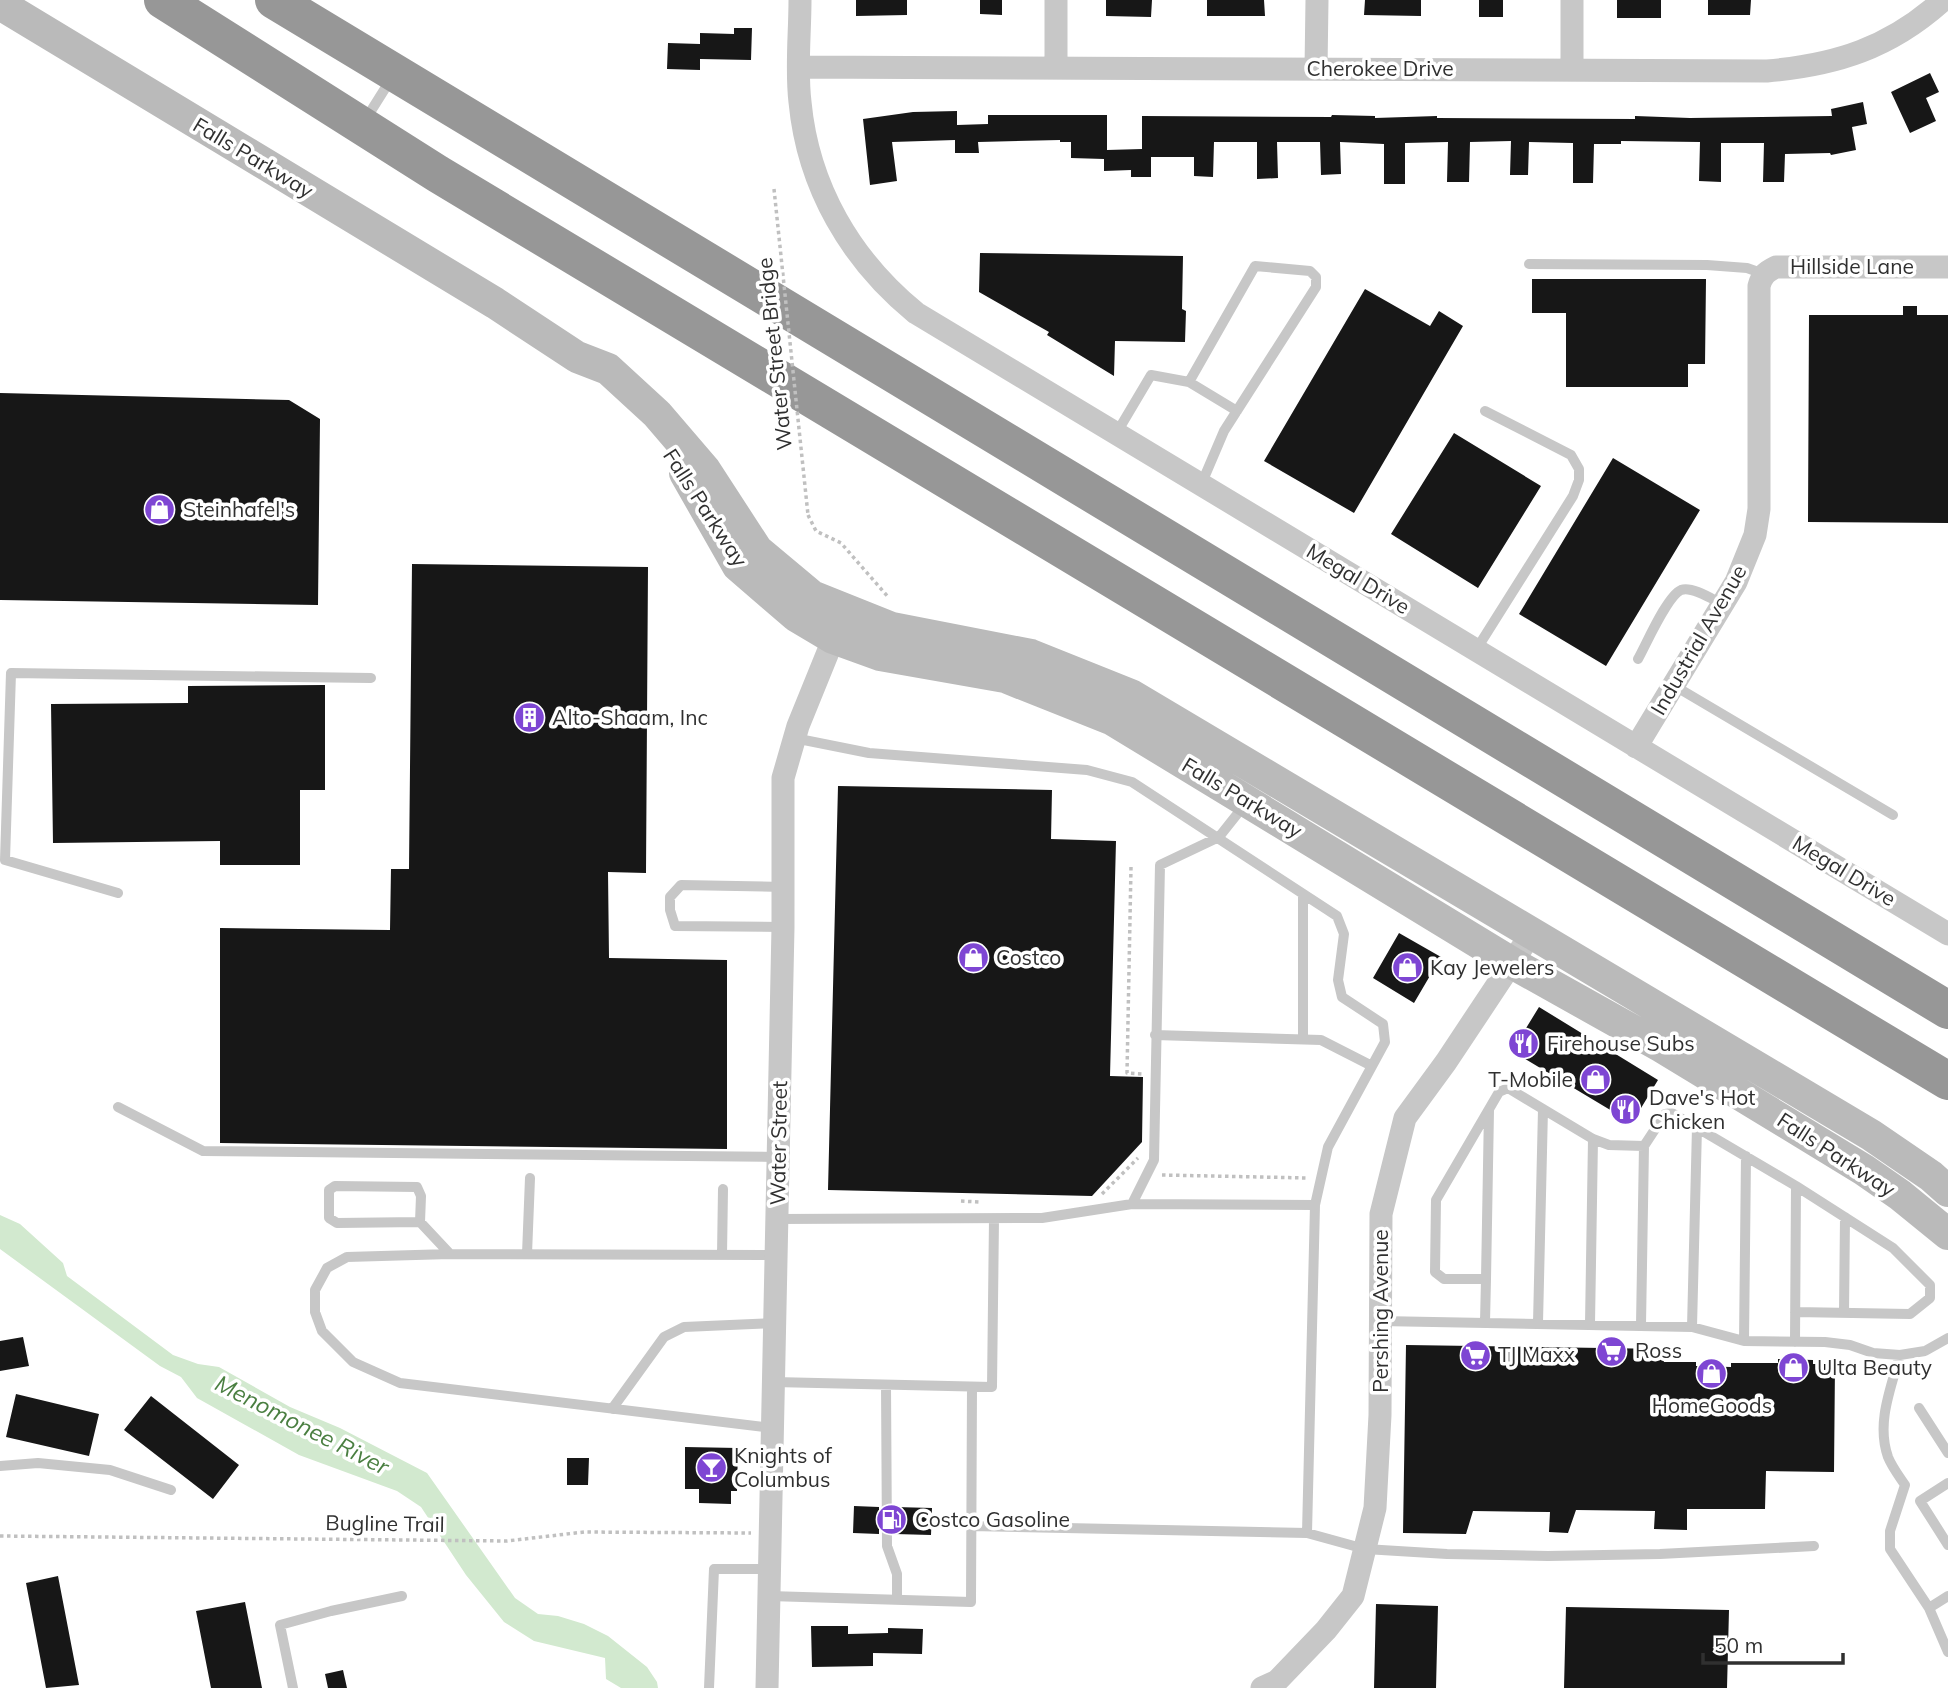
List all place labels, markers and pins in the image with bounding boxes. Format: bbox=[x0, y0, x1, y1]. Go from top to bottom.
shop icon: Steinhafel's bbox=[143, 493, 177, 527]
place label: Steinhafel's bbox=[183, 496, 295, 522]
building icon: Alto-Shaam, Inc bbox=[512, 701, 546, 735]
place label: Alto-Shaam, Inc bbox=[552, 704, 708, 730]
shop icon: Costco bbox=[956, 941, 990, 975]
place label: Costco bbox=[996, 944, 1061, 970]
shop icon: Kay Jewelers bbox=[1390, 951, 1424, 985]
place label: Kay Jewelers bbox=[1430, 954, 1555, 980]
restaurant icon: Firehouse Subs bbox=[1507, 1027, 1541, 1061]
place label: Firehouse Subs bbox=[1547, 1030, 1695, 1056]
shop icon: T-Mobile bbox=[1579, 1063, 1613, 1097]
place label: T-Mobile bbox=[1488, 1066, 1573, 1092]
place label: Dave's Hot Chicken bbox=[1649, 1084, 1755, 1134]
restaurant icon: Dave's Hot Chicken bbox=[1609, 1093, 1643, 1127]
supermarket icon: Ross bbox=[1595, 1334, 1629, 1368]
place label: Ross bbox=[1635, 1337, 1682, 1363]
supermarket icon: TJ Maxx bbox=[1458, 1338, 1492, 1372]
place label: TJ Maxx bbox=[1498, 1341, 1575, 1367]
shop icon: Ulta Beauty bbox=[1777, 1351, 1811, 1385]
place label: Ulta Beauty bbox=[1817, 1354, 1932, 1380]
shop icon: HomeGoods bbox=[1695, 1357, 1729, 1391]
place label: HomeGoods bbox=[1652, 1392, 1772, 1418]
place label: Knights of Columbus bbox=[734, 1442, 833, 1492]
bar icon: Knights of Columbus bbox=[694, 1451, 728, 1485]
fuel station icon: Costco Gasoline bbox=[875, 1503, 909, 1537]
place label: Costco Gasoline bbox=[915, 1506, 1070, 1532]

